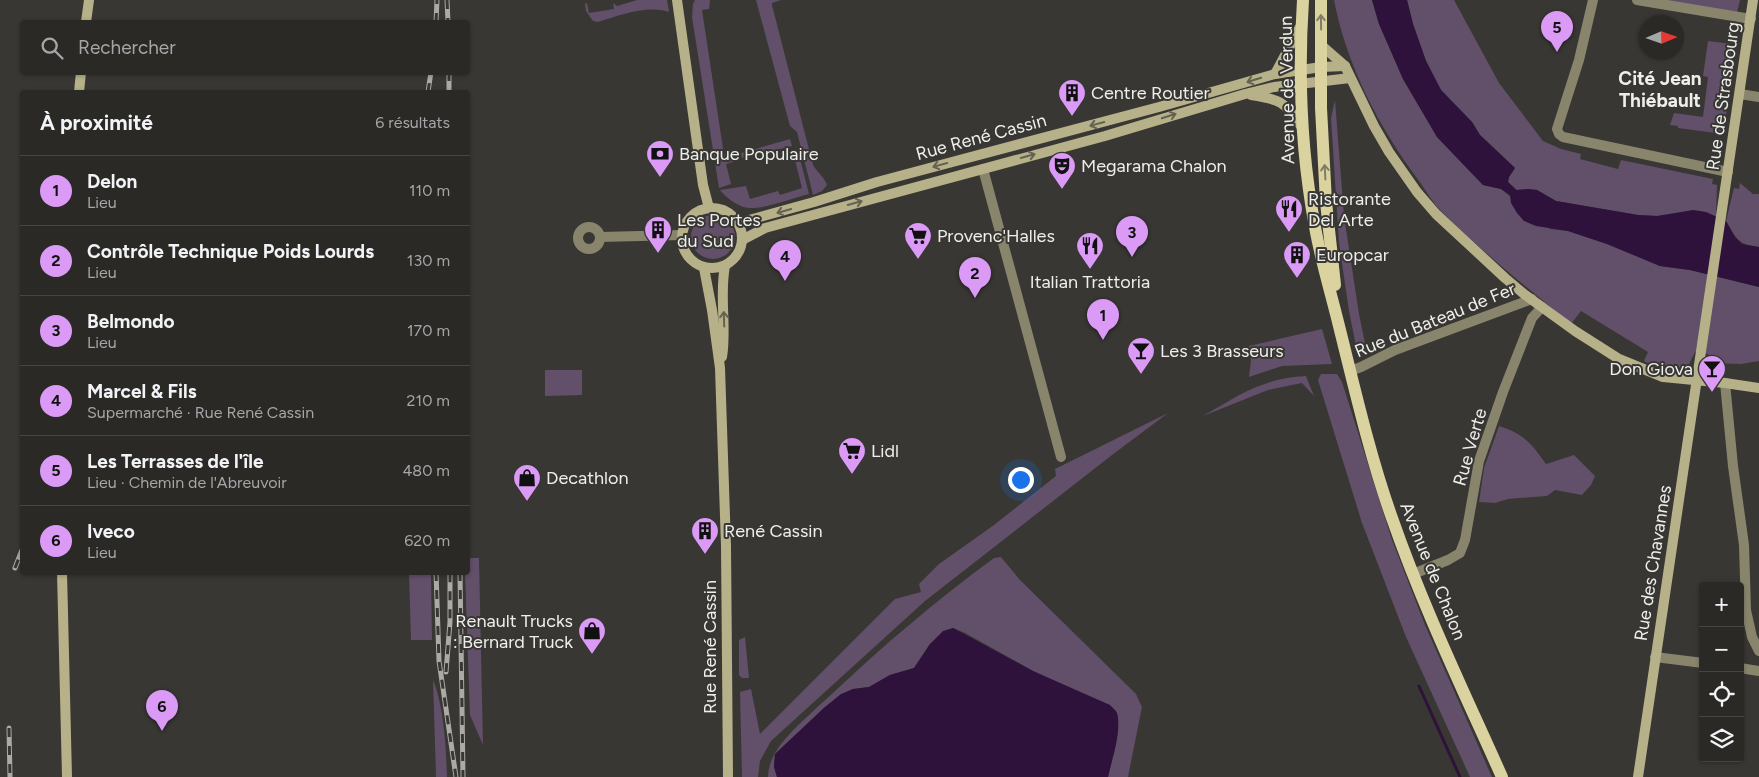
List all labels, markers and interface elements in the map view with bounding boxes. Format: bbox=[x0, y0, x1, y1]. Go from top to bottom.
pin: 5 bbox=[1541, 11, 1573, 52]
one-way arrow bbox=[1316, 15, 1326, 31]
north arrow bbox=[1639, 15, 1684, 60]
street label: Avenue de Verdun bbox=[1275, 16, 1299, 164]
search box bbox=[20, 20, 470, 75]
street label: Rue de Strasbourg bbox=[1702, 20, 1744, 172]
icon: search bbox=[38, 34, 66, 62]
text: Rechercher bbox=[78, 36, 176, 59]
district label: Cité Jean Thiébault bbox=[1618, 67, 1702, 112]
one-way arrow bbox=[1246, 76, 1262, 86]
building icon: Centre Routier bbox=[1057, 78, 1087, 117]
place label: Centre Routier bbox=[1091, 82, 1210, 104]
street label: Rue René Cassin bbox=[913, 109, 1049, 165]
text: À proximité bbox=[40, 110, 153, 135]
one-way arrow bbox=[1160, 111, 1176, 121]
text: 6 résultats bbox=[375, 113, 450, 132]
one-way arrow bbox=[1090, 119, 1106, 129]
bank icon: Banque Populaire bbox=[645, 139, 675, 178]
place label: Banque Populaire bbox=[679, 143, 819, 165]
one-way arrow bbox=[1020, 151, 1036, 160]
theatre icon: Megarama Chalon bbox=[1047, 151, 1077, 190]
place label: Megarama Chalon bbox=[1081, 155, 1227, 177]
one-way arrow bbox=[932, 161, 948, 170]
one-way arrow bbox=[1320, 164, 1329, 180]
text: Delon bbox=[87, 170, 137, 193]
text: 1 bbox=[53, 181, 59, 200]
text: 110 m bbox=[409, 181, 450, 200]
place label: Ristorante Del Arte bbox=[1308, 188, 1391, 231]
text: Lieu bbox=[87, 193, 117, 212]
restaurant icon: Ristorante Del Arte bbox=[1274, 194, 1304, 233]
one-way arrow bbox=[846, 198, 862, 207]
one-way arrow bbox=[776, 206, 792, 216]
place label: Les Portes du Sud bbox=[677, 209, 761, 252]
building icon: Les Portes du Sud bbox=[643, 215, 673, 254]
pin: 3 bbox=[1116, 216, 1148, 257]
supermarket icon: Provenc'Halles bbox=[903, 221, 933, 260]
place label: Provenc'Halles bbox=[937, 225, 1055, 247]
restaurant icon: Italian Trattoria bbox=[1075, 231, 1105, 270]
text: Contrôle Technique Poids Lourds bbox=[87, 240, 374, 263]
pin: 4 bbox=[769, 240, 801, 281]
building icon: Europcar bbox=[1282, 240, 1312, 279]
place label: Europcar bbox=[1316, 244, 1389, 266]
text: 2 bbox=[51, 251, 61, 270]
text: 130 m bbox=[407, 251, 450, 270]
pin: 2 bbox=[959, 257, 991, 298]
text: Lieu bbox=[87, 263, 117, 282]
place label: Italian Trattoria bbox=[1030, 271, 1150, 293]
street label: Rue du Bateau de Fer bbox=[1351, 278, 1519, 362]
pin: 1 bbox=[1087, 299, 1119, 340]
text: Belmondo bbox=[87, 310, 175, 333]
one-way arrow bbox=[719, 312, 728, 328]
text: 3 bbox=[52, 321, 60, 340]
text: 170 m bbox=[407, 321, 450, 340]
text: Lieu bbox=[87, 333, 117, 352]
bar icon: Les 3 Brasseurs bbox=[1126, 336, 1156, 375]
place label: Les 3 Brasseurs bbox=[1160, 340, 1284, 362]
bar icon: Don Giova bbox=[1697, 354, 1727, 393]
place label: Don Giova bbox=[1609, 358, 1693, 380]
text: Marcel & Fils bbox=[87, 380, 197, 403]
text: 4 bbox=[51, 391, 61, 410]
text: 210 m bbox=[407, 391, 450, 410]
text: Supermarché · Rue René Cassin bbox=[87, 403, 314, 422]
street label: Rue Verte bbox=[1448, 405, 1492, 488]
supermarket icon: Lidl bbox=[837, 436, 867, 475]
place label: Lidl bbox=[871, 440, 899, 462]
text: Les Terrasses de l'île bbox=[87, 450, 263, 473]
text: 5 bbox=[51, 461, 61, 480]
text: 480 m bbox=[402, 461, 450, 480]
shop icon: Decathlon bbox=[512, 463, 542, 502]
place label: Decathlon bbox=[546, 467, 628, 489]
your location bbox=[1008, 467, 1034, 493]
text: Lieu · Chemin de l'Abreuvoir bbox=[87, 473, 287, 492]
street label: Rue des Chavannes bbox=[1630, 483, 1676, 643]
street label: Avenue de Chalon bbox=[1395, 499, 1471, 643]
building icon: René Cassin bbox=[690, 516, 720, 555]
text: Iveco bbox=[87, 520, 135, 543]
place label: René Cassin bbox=[724, 520, 823, 542]
text: 6 bbox=[51, 531, 61, 550]
text: 620 m bbox=[404, 531, 450, 550]
text: Lieu bbox=[87, 543, 117, 562]
street label: Rue René Cassin bbox=[699, 580, 721, 714]
map controls bbox=[1699, 582, 1744, 762]
button: + bbox=[1699, 582, 1744, 627]
place label: Renault Trucks : Bernard Truck bbox=[453, 610, 573, 653]
shop icon: Renault Trucks : Bernard Truck bbox=[577, 616, 607, 655]
button: − bbox=[1699, 627, 1744, 672]
button: locate bbox=[1699, 672, 1744, 717]
pin: 6 bbox=[146, 690, 178, 731]
button: layers bbox=[1699, 717, 1744, 762]

